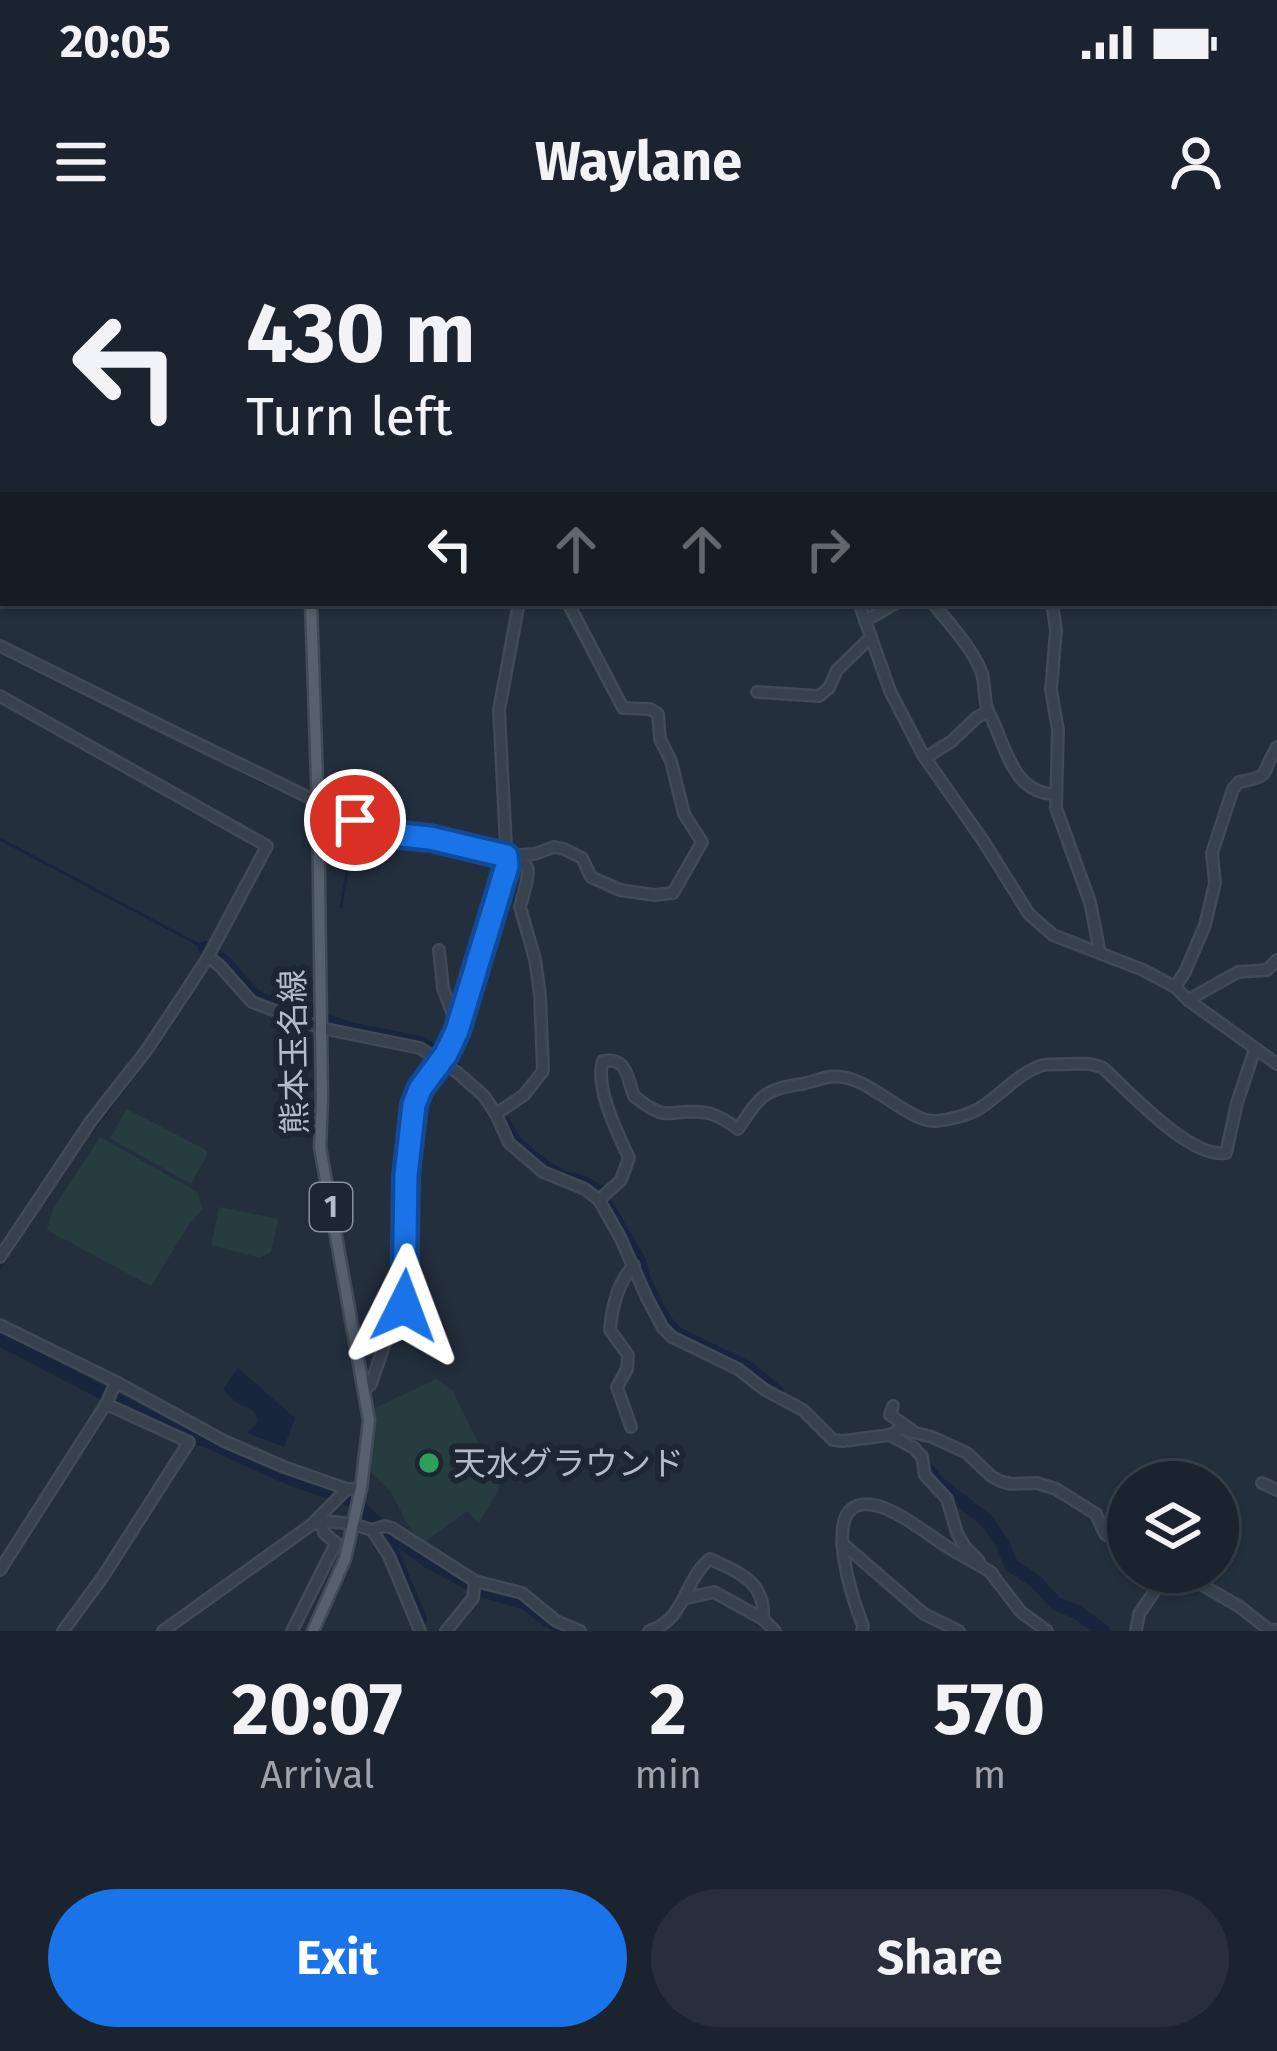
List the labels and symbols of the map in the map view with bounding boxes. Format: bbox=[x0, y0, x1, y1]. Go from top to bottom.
pin bbox=[304, 769, 406, 871]
street label: 熊本玉名線 bbox=[273, 969, 315, 1135]
road number: 1 bbox=[310, 1183, 352, 1231]
position arrow bbox=[341, 1243, 467, 1369]
place label: 天水グラウンド bbox=[453, 1444, 684, 1484]
marker: 天水グラウンド bbox=[416, 1450, 442, 1476]

